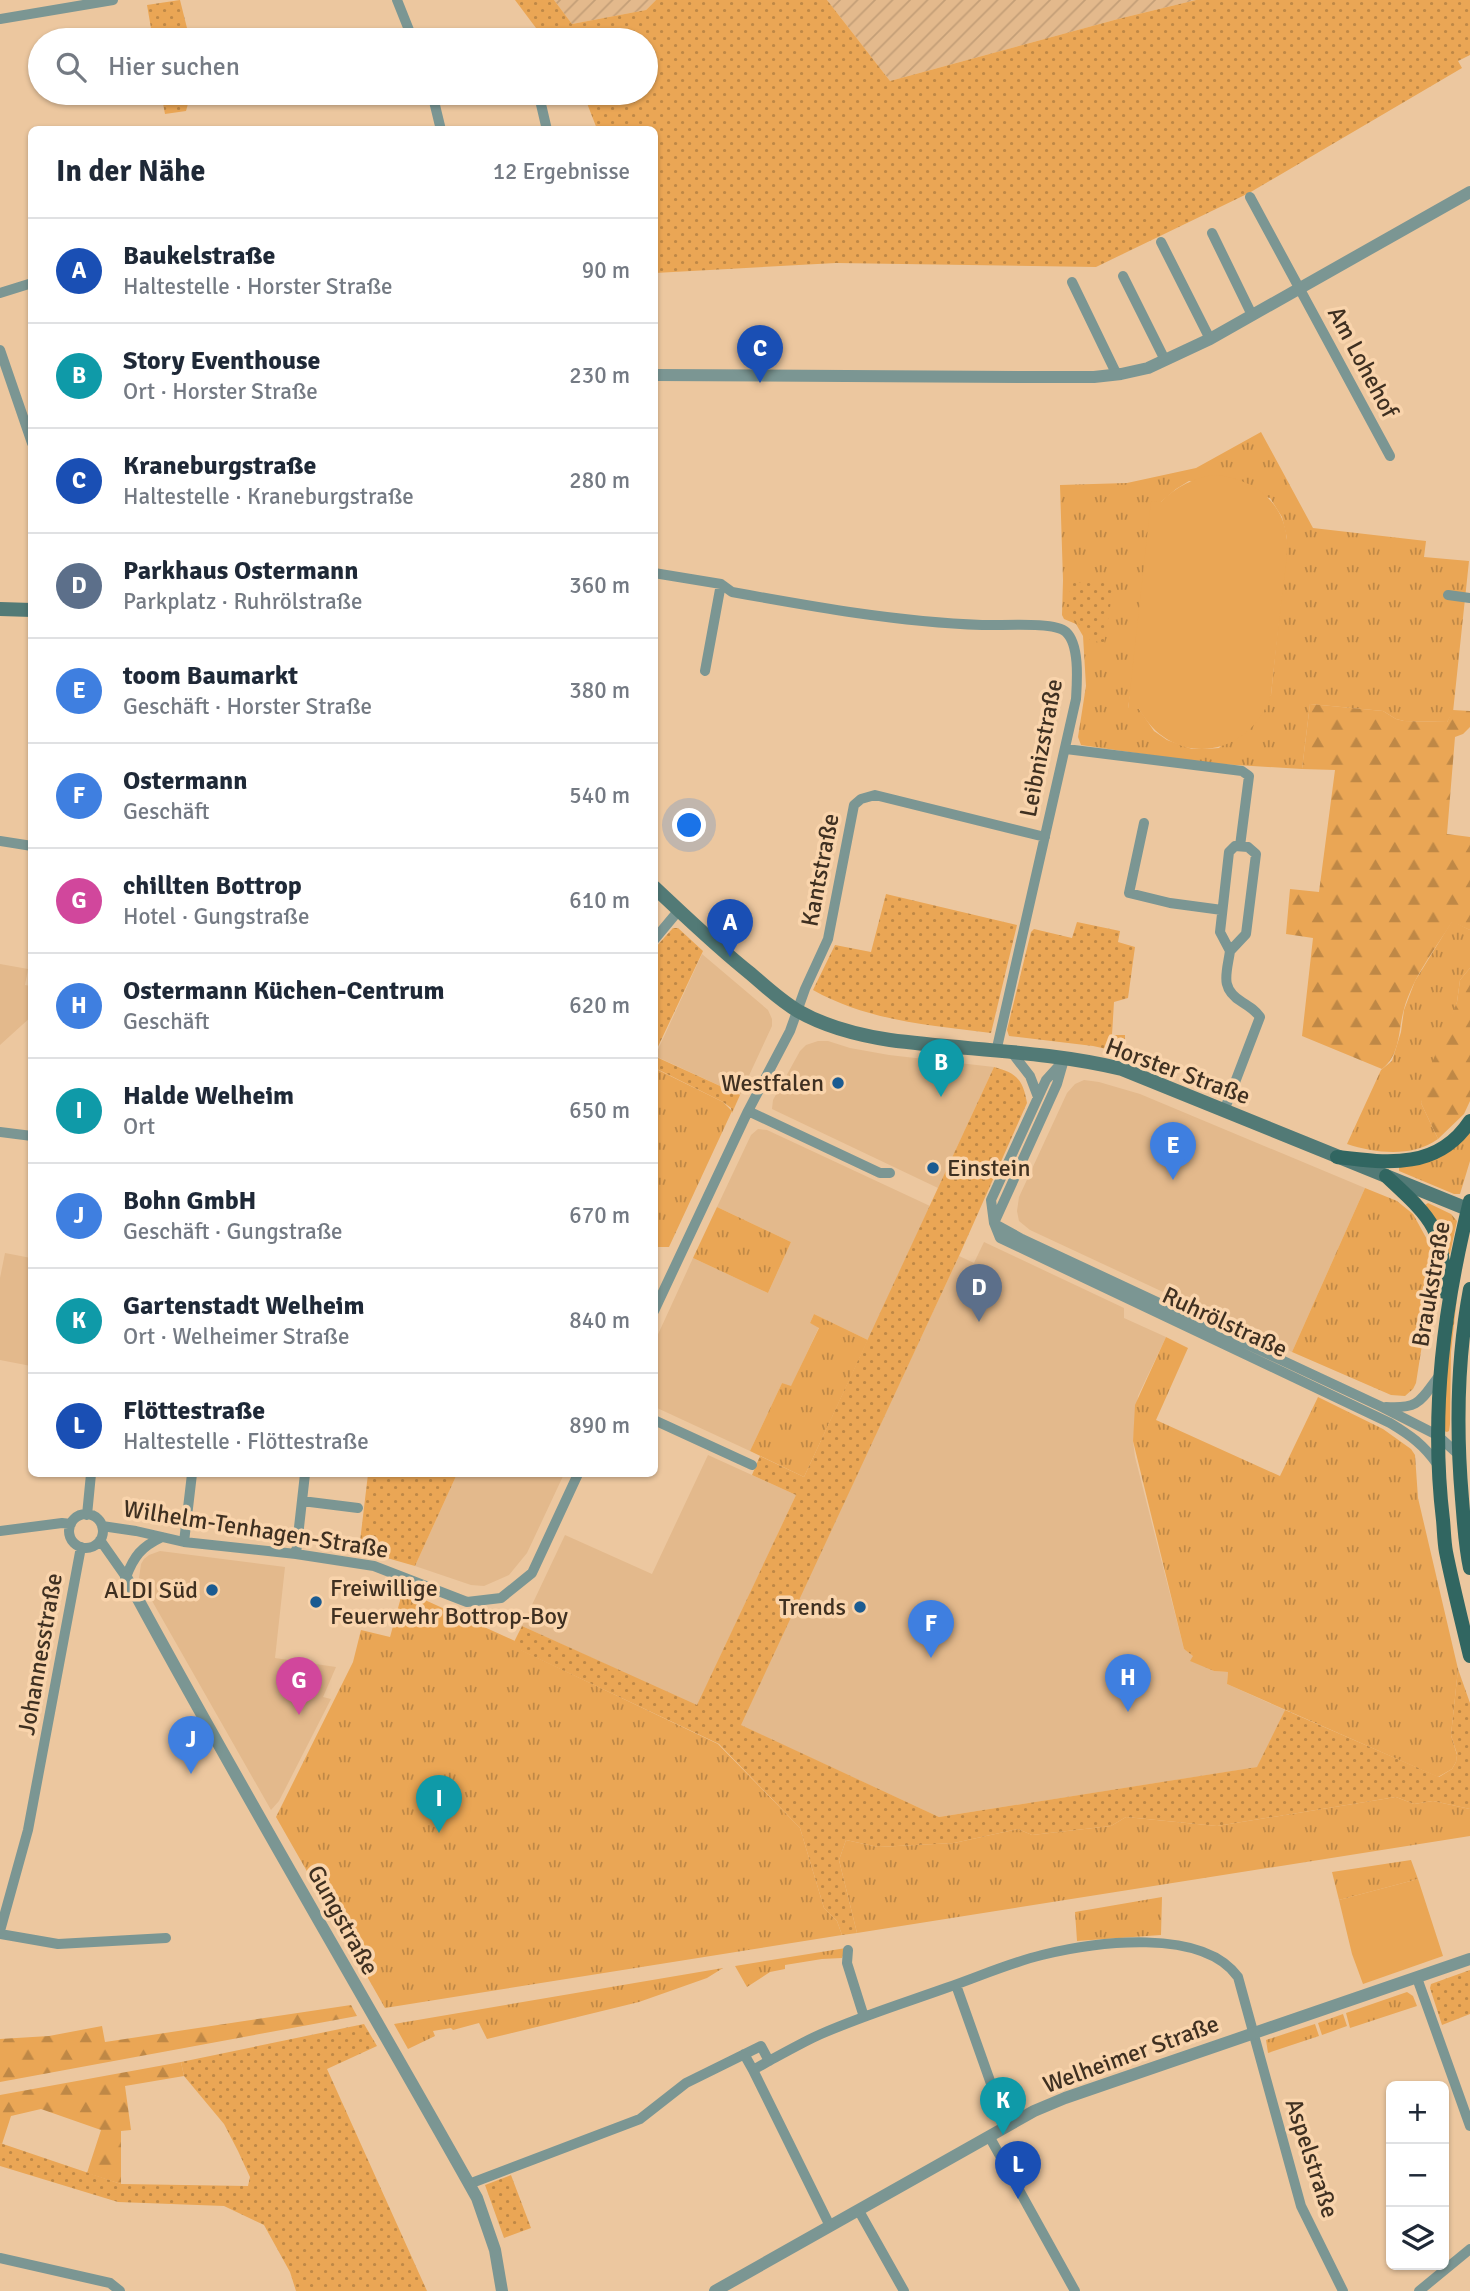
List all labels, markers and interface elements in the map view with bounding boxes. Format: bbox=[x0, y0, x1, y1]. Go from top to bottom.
search box bbox=[28, 28, 658, 105]
icon: search bbox=[52, 48, 90, 86]
text: Hier suchen bbox=[108, 51, 240, 83]
text: In der Nähe bbox=[56, 153, 205, 190]
text: 12 Ergebnisse bbox=[493, 157, 630, 186]
text: Baukelstraße bbox=[123, 240, 275, 272]
text: A bbox=[72, 256, 86, 285]
text: 90 m bbox=[582, 256, 630, 285]
text: Haltestelle · Horster Straße bbox=[123, 272, 393, 301]
street label: Am Lohehof bbox=[1321, 301, 1405, 424]
pin: C bbox=[737, 325, 783, 383]
text: Story Eventhouse bbox=[123, 345, 320, 377]
text: B bbox=[72, 361, 86, 390]
text: 230 m bbox=[569, 361, 630, 390]
text: Ort · Horster Straße bbox=[123, 377, 318, 406]
text: Kraneburgstraße bbox=[123, 450, 316, 482]
text: C bbox=[72, 466, 86, 495]
text: 280 m bbox=[569, 466, 630, 495]
text: Haltestelle · Kraneburgstraße bbox=[123, 482, 414, 511]
text: Parkhaus Ostermann bbox=[123, 555, 358, 587]
text: D bbox=[71, 571, 87, 600]
text: 360 m bbox=[569, 571, 630, 600]
text: Parkplatz · Ruhrölstraße bbox=[123, 587, 363, 616]
text: toom Baumarkt bbox=[123, 660, 298, 692]
text: E bbox=[72, 676, 86, 705]
text: 380 m bbox=[569, 676, 630, 705]
street label: Leibnizstraße bbox=[1013, 676, 1069, 820]
text: Geschäft · Horster Straße bbox=[123, 692, 372, 721]
text: Ostermann bbox=[123, 765, 247, 797]
text: F bbox=[73, 781, 85, 810]
text: 540 m bbox=[569, 781, 630, 810]
text: Geschäft bbox=[123, 797, 209, 826]
your location bbox=[672, 808, 706, 842]
street label: Kantstraße bbox=[794, 811, 846, 929]
text: chillten Bottrop bbox=[123, 870, 302, 902]
text: G bbox=[71, 886, 87, 915]
text: 610 m bbox=[569, 886, 630, 915]
pin: A bbox=[707, 899, 753, 957]
text: Hotel · Gungstraße bbox=[123, 902, 310, 931]
text: Ostermann Küchen-Centrum bbox=[123, 975, 445, 1007]
text: H bbox=[71, 991, 87, 1020]
text: 620 m bbox=[569, 991, 630, 1020]
text: Geschäft bbox=[123, 1007, 209, 1036]
street label: Horster Straße bbox=[1101, 1031, 1255, 1111]
pin: B bbox=[918, 1039, 964, 1097]
place label: Westfalen bbox=[721, 1068, 824, 1098]
marker: Westfalen bbox=[830, 1075, 846, 1091]
text: Halde Welheim bbox=[123, 1080, 294, 1112]
text: I bbox=[75, 1096, 83, 1125]
text: 650 m bbox=[569, 1096, 630, 1125]
text: Ort bbox=[123, 1112, 155, 1141]
pin: E bbox=[1150, 1122, 1196, 1180]
place label: Einstein bbox=[947, 1153, 1030, 1183]
marker: Einstein bbox=[925, 1160, 941, 1176]
text: Bohn GmbH bbox=[123, 1185, 256, 1217]
text: J bbox=[74, 1201, 84, 1230]
text: 670 m bbox=[569, 1201, 630, 1230]
text: Geschäft · Gungstraße bbox=[123, 1217, 343, 1246]
street label: Braukstraße bbox=[1405, 1219, 1457, 1349]
pin: D bbox=[956, 1264, 1002, 1322]
street label: Ruhrölstraße bbox=[1158, 1280, 1292, 1364]
text: Gartenstadt Welheim bbox=[123, 1290, 365, 1322]
text: K bbox=[72, 1306, 86, 1335]
text: 840 m bbox=[569, 1306, 630, 1335]
text: Ort · Welheimer Straße bbox=[123, 1322, 350, 1351]
text: Flöttestraße bbox=[123, 1395, 265, 1427]
text: L bbox=[73, 1411, 85, 1440]
text: 890 m bbox=[569, 1411, 630, 1440]
text: Haltestelle · Flöttestraße bbox=[123, 1427, 369, 1456]
street label: Wilhelm-Tenhagen-Straße bbox=[121, 1493, 391, 1565]
street label: Johannesstraße bbox=[11, 1571, 69, 1737]
place label: Freiwillige Feuerwehr Bottrop-Boy bbox=[330, 1573, 568, 1631]
place label: ALDI Süd bbox=[104, 1575, 198, 1605]
marker: ALDI Süd bbox=[204, 1582, 220, 1598]
place label: Trends bbox=[779, 1592, 846, 1622]
marker: Freiwillige Feuerwehr Bottrop-Boy bbox=[308, 1594, 324, 1610]
marker: Trends bbox=[852, 1599, 868, 1615]
pin: F bbox=[908, 1600, 954, 1658]
pin: H bbox=[1105, 1654, 1151, 1712]
pin: G bbox=[276, 1657, 322, 1715]
pin: J bbox=[168, 1716, 214, 1774]
pin: I bbox=[416, 1775, 462, 1833]
street label: Gungstraße bbox=[301, 1860, 385, 1980]
street label: Welheimer Straße bbox=[1039, 2008, 1223, 2100]
pin: K bbox=[980, 2077, 1026, 2135]
map controls bbox=[1386, 2081, 1449, 2270]
button: + bbox=[1386, 2081, 1449, 2144]
street label: Aspelstraße bbox=[1279, 2095, 1345, 2221]
pin: L bbox=[995, 2141, 1041, 2199]
button: − bbox=[1386, 2144, 1449, 2207]
button: layers bbox=[1386, 2207, 1449, 2270]

